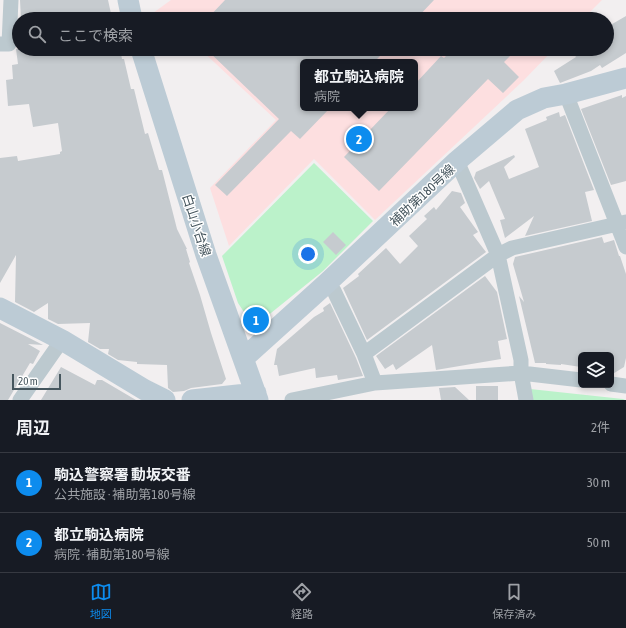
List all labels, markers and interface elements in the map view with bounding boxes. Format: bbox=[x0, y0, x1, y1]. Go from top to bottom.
search box bbox=[12, 12, 614, 56]
icon: search bbox=[26, 23, 48, 45]
text: ここで検索 bbox=[58, 27, 133, 44]
popup bbox=[300, 59, 418, 111]
text: 都立駒込病院 bbox=[314, 68, 404, 85]
text: 病院 bbox=[314, 89, 340, 104]
pin: 2 bbox=[346, 124, 372, 154]
street label: 補助第180号線 bbox=[387, 161, 458, 229]
street label: 白山小台線 bbox=[179, 192, 214, 258]
your location bbox=[298, 244, 318, 264]
pin: 1 bbox=[243, 305, 269, 335]
map controls bbox=[578, 352, 614, 388]
button: layers bbox=[578, 352, 614, 388]
scale bar bbox=[12, 372, 61, 391]
text: 20 m bbox=[18, 375, 38, 387]
text: 周辺 bbox=[16, 418, 50, 438]
text: 2件 bbox=[591, 420, 610, 435]
text: 駒込警察署 動坂交番 bbox=[54, 466, 191, 483]
text: 1 bbox=[26, 475, 32, 490]
text: 30 m bbox=[587, 475, 610, 490]
text: 公共施設 · 補助第180号線 bbox=[54, 487, 196, 502]
text: 都立駒込病院 bbox=[54, 526, 144, 543]
text: 2 bbox=[26, 535, 32, 550]
text: 50 m bbox=[587, 535, 610, 550]
text: 病院 · 補助第180号線 bbox=[54, 547, 170, 562]
tab: 地図 bbox=[90, 581, 112, 621]
tab: 経路 bbox=[291, 581, 313, 621]
tab: 保存済み bbox=[492, 581, 536, 621]

